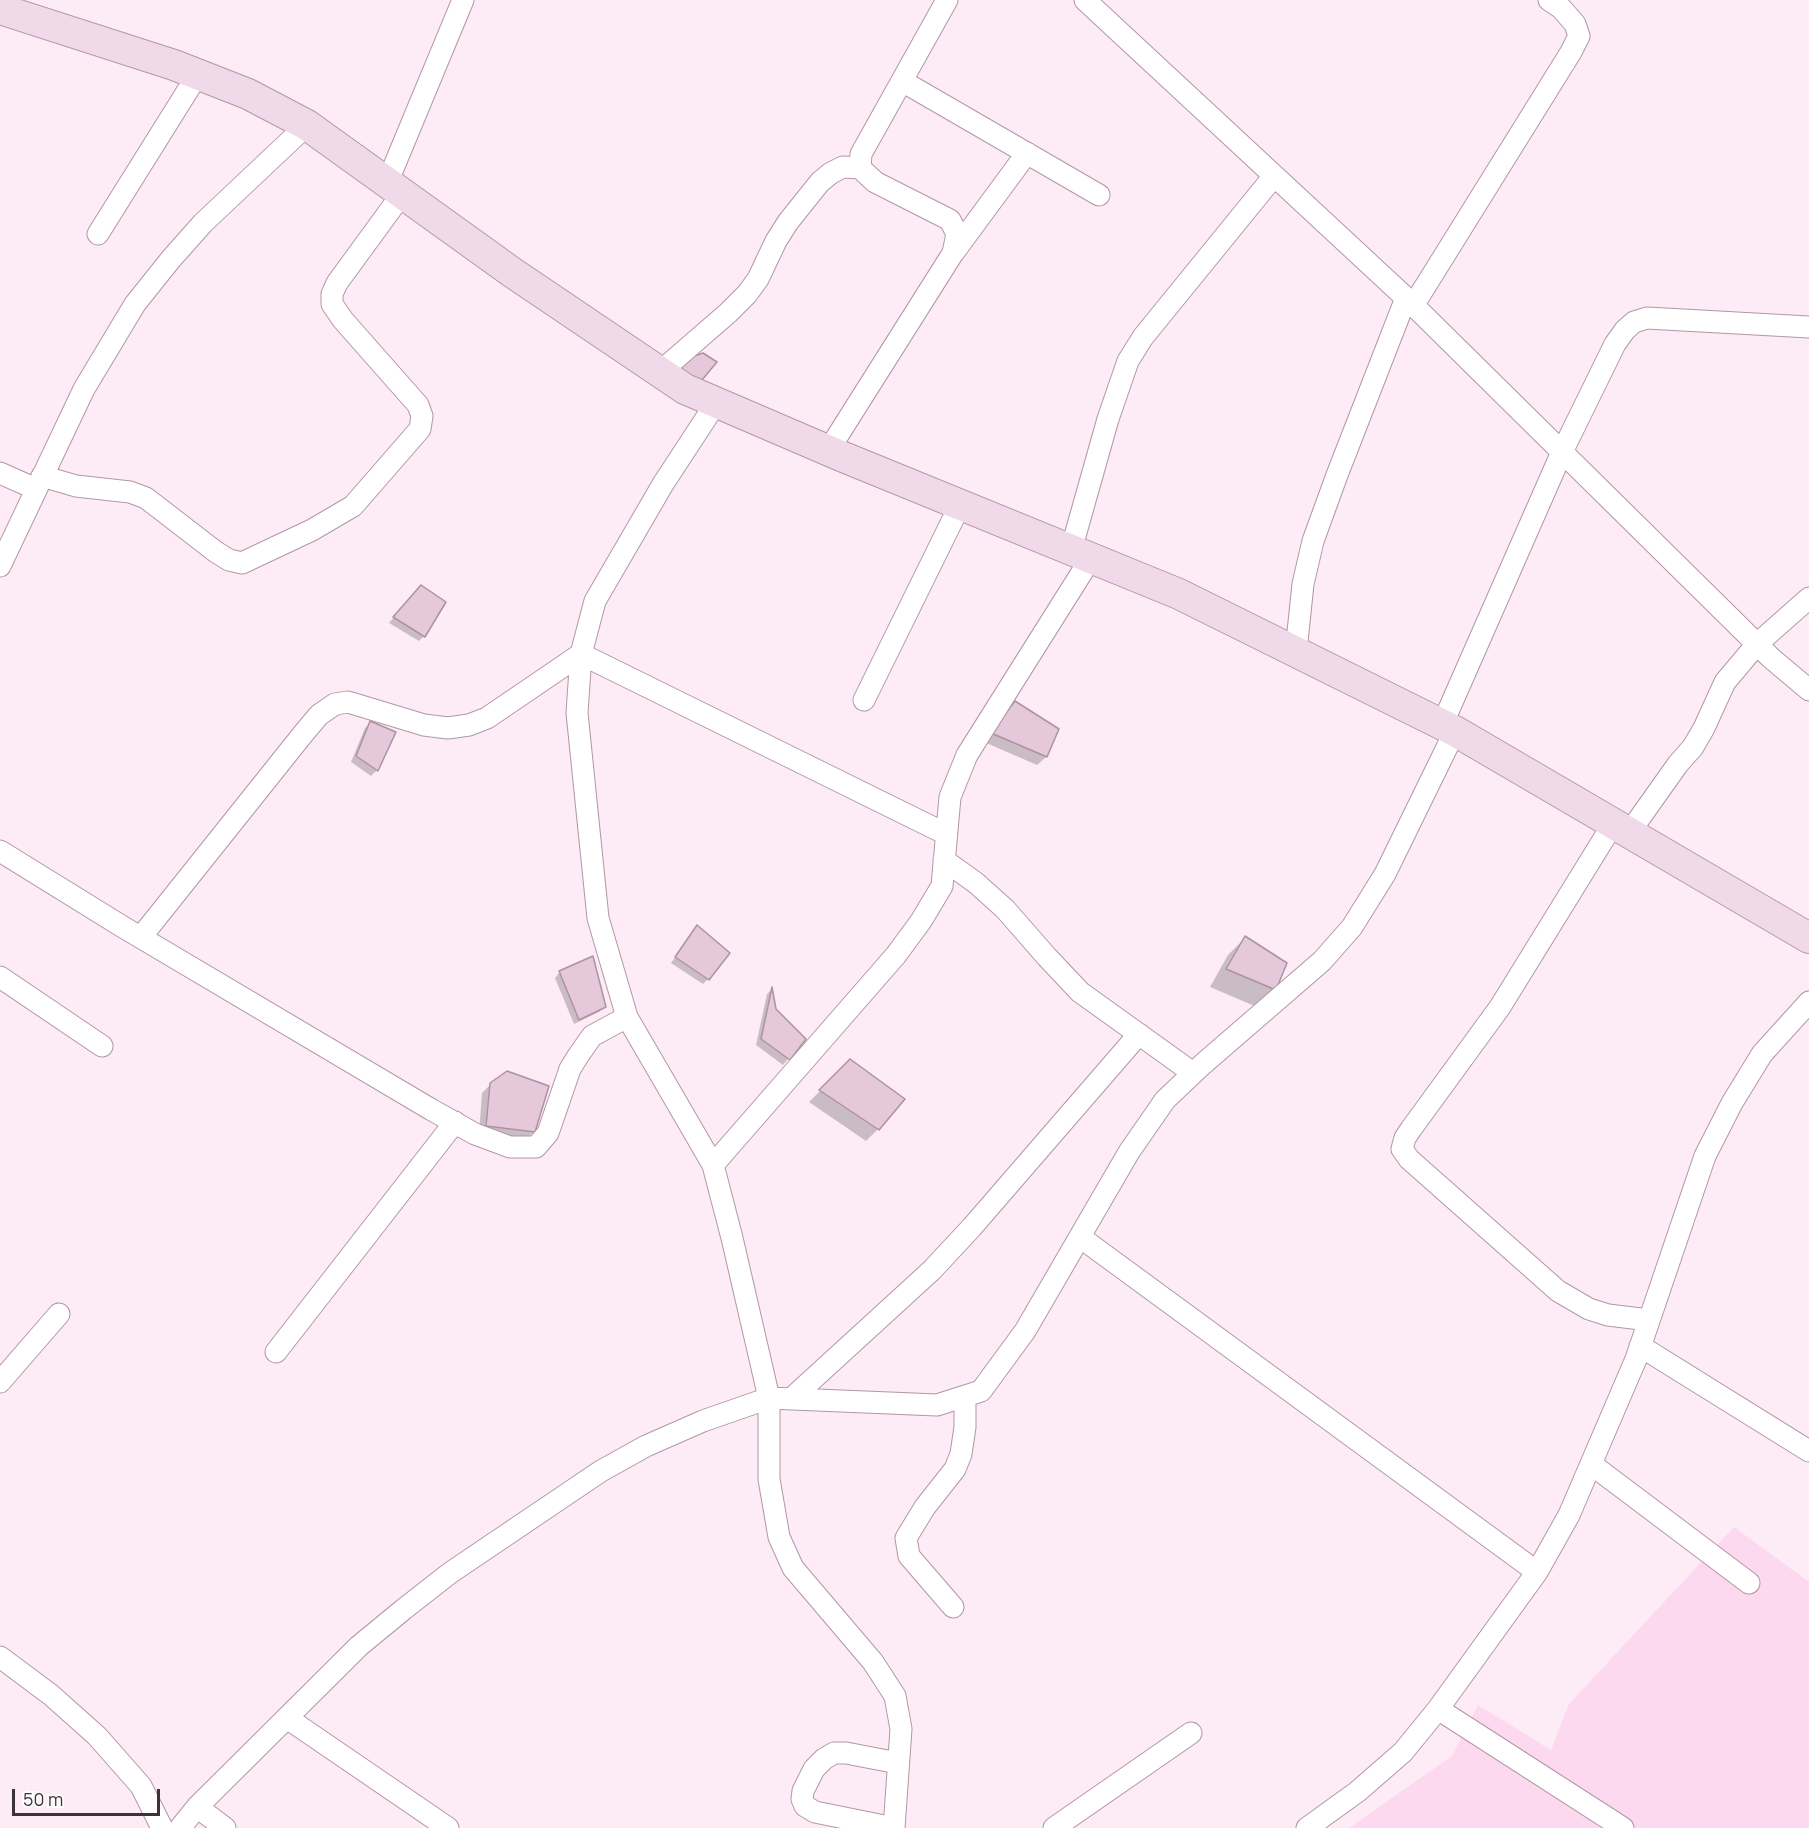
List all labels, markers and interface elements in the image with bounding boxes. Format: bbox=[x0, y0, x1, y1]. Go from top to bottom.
scale bar bbox=[15, 1777, 164, 1815]
text: 50 m bbox=[23, 1787, 63, 1811]

